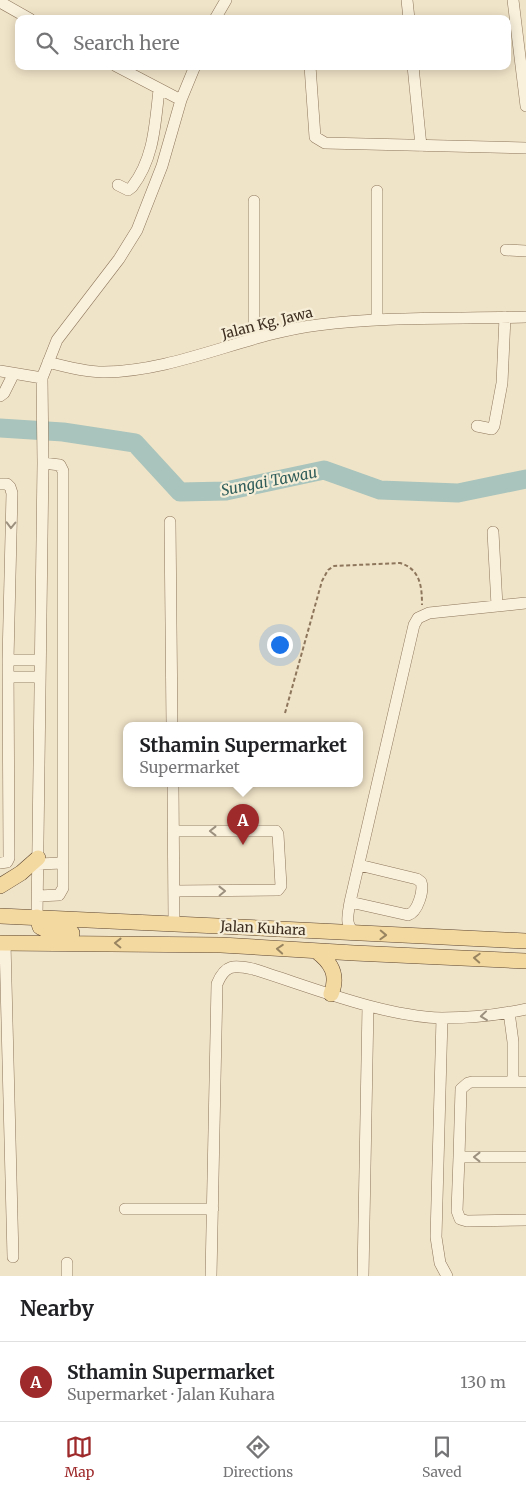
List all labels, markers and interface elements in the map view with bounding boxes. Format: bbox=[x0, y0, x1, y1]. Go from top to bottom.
search box bbox=[15, 15, 511, 70]
icon: search bbox=[33, 29, 61, 57]
text: Search here bbox=[73, 31, 180, 55]
street label: Jalan Kg. Jawa bbox=[219, 303, 315, 343]
water label: Sungai Tawau bbox=[219, 462, 319, 500]
one-way arrow bbox=[6, 521, 16, 529]
your location bbox=[267, 632, 293, 658]
popup bbox=[123, 722, 363, 787]
text: Sthamin Supermarket bbox=[139, 733, 347, 757]
text: Supermarket bbox=[139, 757, 240, 777]
pin: A bbox=[227, 804, 259, 845]
one-way arrow bbox=[209, 826, 216, 836]
one-way arrow bbox=[219, 886, 227, 896]
street label: Jalan Kuhara bbox=[219, 917, 307, 939]
one-way arrow bbox=[380, 929, 388, 940]
one-way arrow bbox=[113, 938, 121, 948]
one-way arrow bbox=[276, 944, 284, 955]
one-way arrow bbox=[473, 953, 481, 964]
one-way arrow bbox=[480, 1010, 488, 1021]
one-way arrow bbox=[473, 1152, 481, 1162]
text: Nearby bbox=[20, 1295, 94, 1322]
text: Sthamin Supermarket bbox=[67, 1360, 275, 1384]
text: A bbox=[30, 1372, 42, 1392]
text: 130 m bbox=[460, 1372, 506, 1392]
text: Supermarket · Jalan Kuhara bbox=[67, 1384, 275, 1404]
tab: Map bbox=[64, 1433, 94, 1481]
tab: Directions bbox=[223, 1433, 293, 1481]
tab: Saved bbox=[422, 1433, 462, 1481]

